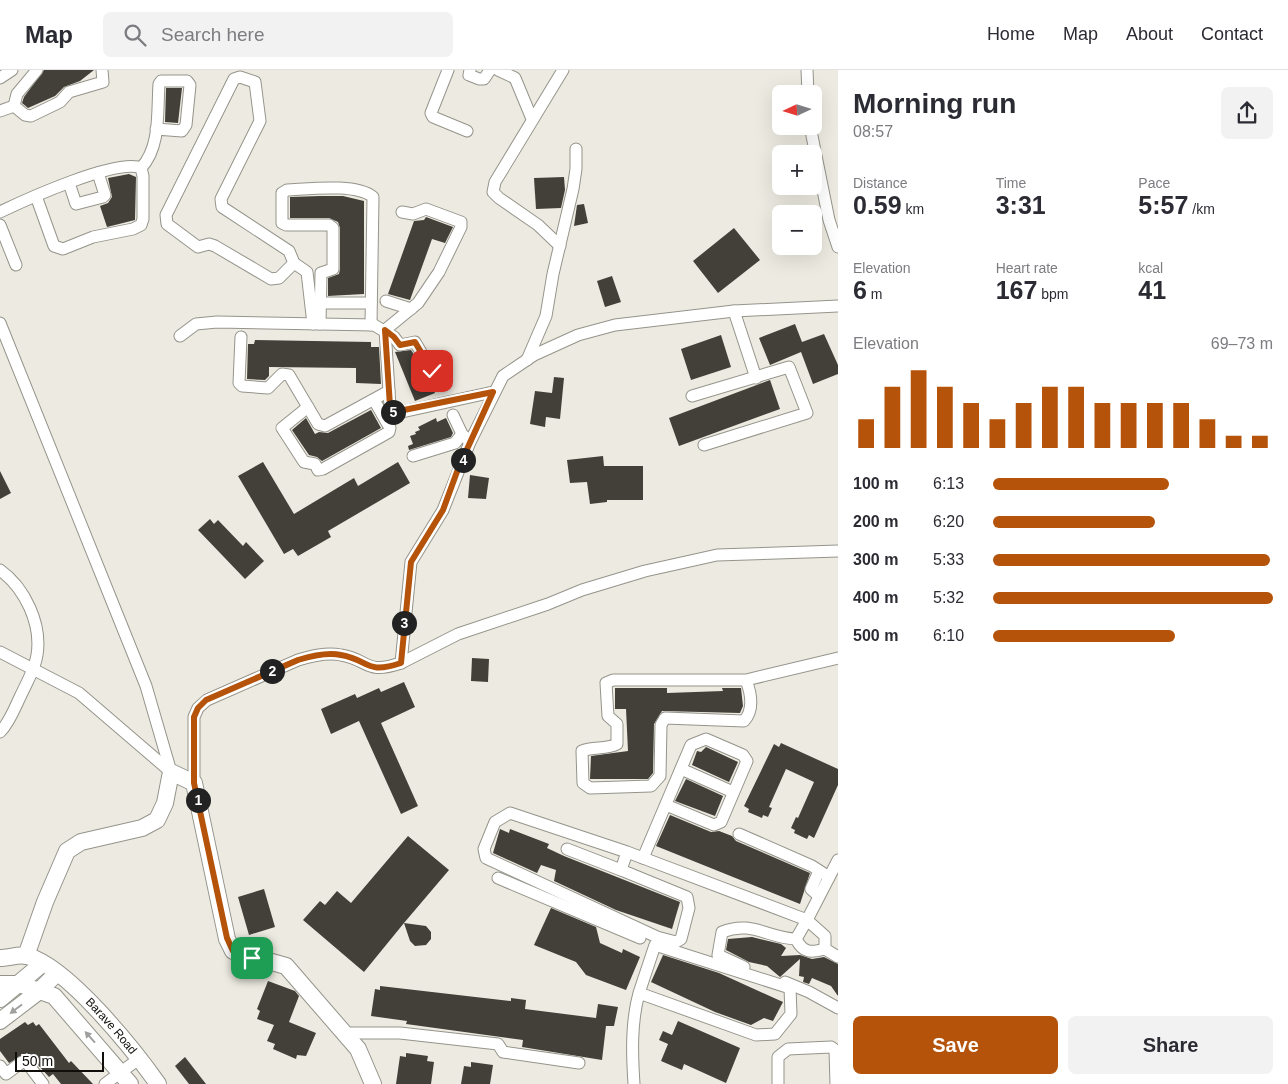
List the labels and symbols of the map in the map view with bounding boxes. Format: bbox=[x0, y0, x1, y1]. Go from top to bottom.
north arrow bbox=[772, 85, 822, 135]
pin bbox=[411, 350, 453, 392]
pin: 5 bbox=[380, 400, 406, 424]
pin: 4 bbox=[450, 448, 476, 472]
pin: 3 bbox=[392, 610, 416, 636]
pin: 2 bbox=[260, 658, 284, 684]
pin: 1 bbox=[186, 788, 210, 812]
pin bbox=[231, 937, 273, 979]
street label: Barave Road bbox=[83, 995, 140, 1057]
one-way arrow bbox=[10, 1003, 23, 1014]
one-way arrow bbox=[84, 1031, 96, 1043]
scale bar bbox=[15, 1049, 104, 1072]

